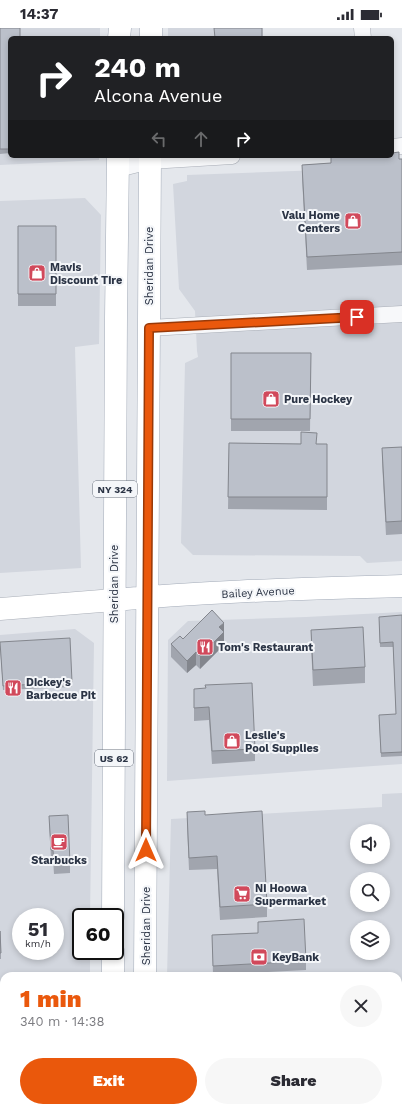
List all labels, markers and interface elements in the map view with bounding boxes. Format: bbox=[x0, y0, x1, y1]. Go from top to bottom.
text: 14:37 bbox=[20, 5, 58, 23]
text: 240 m bbox=[94, 51, 181, 84]
icon: right bbox=[28, 52, 80, 104]
text: Alcona Avenue bbox=[94, 85, 222, 106]
icon: left bbox=[148, 128, 170, 150]
icon: ahead bbox=[190, 128, 212, 150]
icon: right bbox=[232, 128, 254, 150]
place label: Valu Home Centers bbox=[282, 209, 340, 235]
shop icon: Valu Home Centers bbox=[343, 211, 363, 231]
street label: Sheridan Drive bbox=[143, 227, 156, 305]
place label: Mavis Discount Tire bbox=[50, 261, 122, 287]
shop icon: Mavis Discount Tire bbox=[27, 263, 47, 283]
pin bbox=[340, 300, 374, 334]
icon: arrive bbox=[346, 306, 368, 328]
shop icon: Pure Hockey bbox=[261, 389, 281, 409]
place label: Pure Hockey bbox=[284, 393, 353, 406]
road number: NY 324 bbox=[93, 481, 137, 497]
street label: Sheridan Drive bbox=[108, 545, 121, 623]
street label: Bailey Avenue bbox=[221, 584, 295, 601]
restaurant icon: Tom's Restaurant bbox=[195, 637, 215, 657]
place label: Tom's Restaurant bbox=[218, 641, 313, 654]
place label: Dickey's Barbecue Pit bbox=[26, 676, 96, 702]
restaurant icon: Dickey's Barbecue Pit bbox=[3, 678, 23, 698]
place label: Leslie's Pool Supplies bbox=[245, 729, 319, 755]
shop icon: Leslie's Pool Supplies bbox=[222, 731, 242, 751]
road number: US 62 bbox=[95, 750, 133, 766]
map controls bbox=[350, 824, 390, 960]
button: sound bbox=[350, 824, 390, 864]
position arrow bbox=[125, 829, 167, 871]
cafe icon: Starbucks bbox=[49, 832, 69, 852]
place label: Starbucks bbox=[31, 854, 87, 867]
button: search bbox=[350, 872, 390, 912]
place label: Ni Hoowa Supermarket bbox=[255, 882, 326, 908]
supermarket icon: Ni Hoowa Supermarket bbox=[232, 884, 252, 904]
street label: Sheridan Drive bbox=[140, 887, 153, 965]
speed limit sign: 60 bbox=[72, 908, 124, 960]
text: 51 bbox=[28, 917, 48, 941]
button: layers bbox=[350, 920, 390, 960]
text: km/h bbox=[25, 938, 51, 949]
bank icon: KeyBank bbox=[249, 947, 269, 967]
place label: KeyBank bbox=[272, 951, 319, 964]
text: 1 min bbox=[20, 985, 82, 1013]
button: close bbox=[340, 985, 382, 1027]
text: 340 m · 14:38 bbox=[20, 1014, 104, 1029]
button: Exit bbox=[20, 1058, 197, 1104]
button: Share bbox=[205, 1058, 382, 1104]

